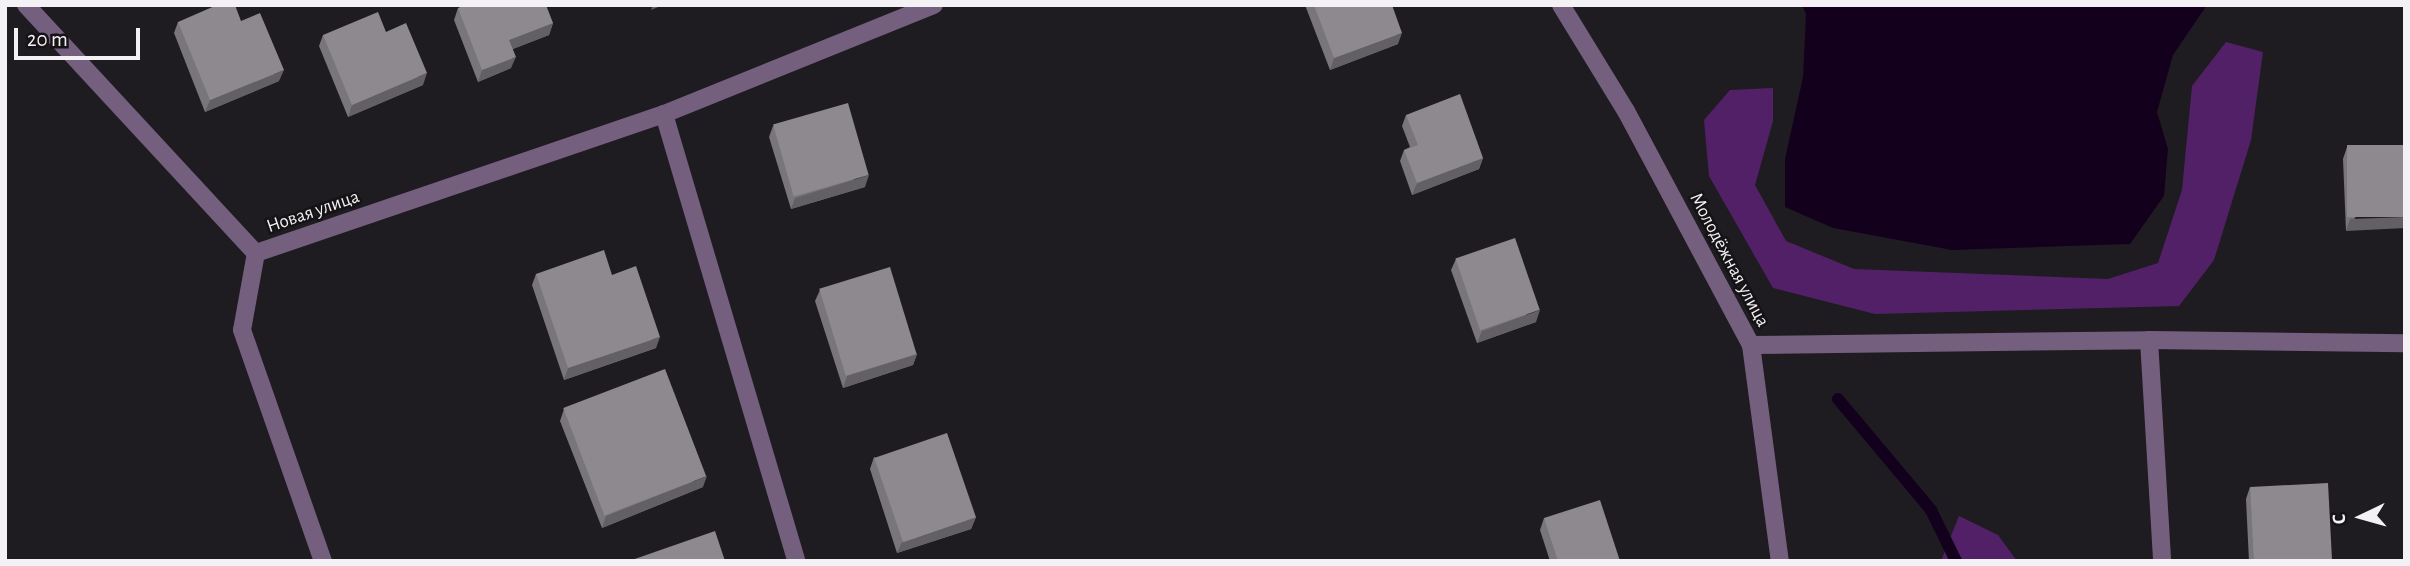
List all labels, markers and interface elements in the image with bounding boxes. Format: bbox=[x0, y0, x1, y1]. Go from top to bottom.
scale bar bbox=[18, 14, 144, 58]
text: 20 m bbox=[27, 29, 68, 50]
street label: Новая улица bbox=[264, 185, 362, 239]
street label: Молодёжная улица bbox=[1684, 189, 1774, 331]
north arrow bbox=[2326, 482, 2396, 552]
text: С bbox=[2330, 513, 2350, 525]

